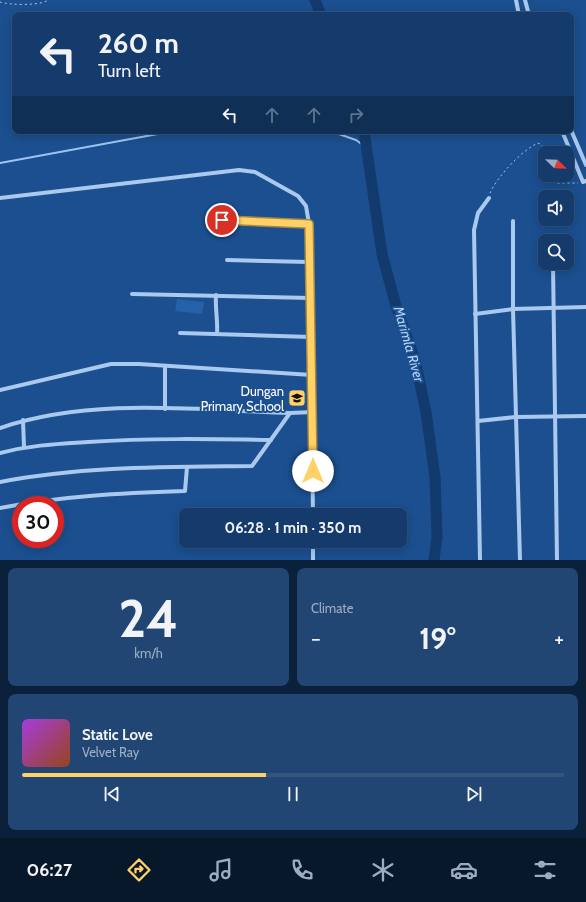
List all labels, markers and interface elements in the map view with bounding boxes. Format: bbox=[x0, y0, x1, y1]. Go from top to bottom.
text: 260 m bbox=[98, 26, 179, 60]
icon: left bbox=[32, 28, 84, 80]
text: Turn left bbox=[98, 60, 161, 82]
icon: left bbox=[219, 104, 241, 126]
icon: ahead bbox=[261, 104, 283, 126]
icon: ahead bbox=[303, 104, 325, 126]
icon: right bbox=[345, 104, 367, 126]
north arrow bbox=[538, 146, 574, 182]
map controls bbox=[538, 146, 574, 270]
button: sound bbox=[538, 190, 574, 226]
pin bbox=[205, 203, 239, 237]
icon: arrive bbox=[211, 209, 233, 231]
button: search bbox=[538, 234, 574, 270]
water label: Marimla River bbox=[389, 303, 429, 385]
place label: Dungan Primary School bbox=[201, 383, 284, 414]
school or university icon: Dungan Primary School bbox=[287, 388, 307, 408]
position arrow bbox=[292, 450, 334, 492]
speed limit sign: 30 bbox=[12, 496, 64, 548]
text: 06:28 · 1 min · 350 m bbox=[225, 519, 361, 537]
text: 24 bbox=[119, 587, 178, 650]
text: Climate bbox=[311, 600, 353, 616]
text: 19° bbox=[419, 620, 456, 657]
text: − bbox=[311, 625, 321, 652]
text: + bbox=[554, 625, 564, 652]
text: km/h bbox=[134, 645, 163, 661]
text: Static Love bbox=[82, 726, 153, 744]
text: Velvet Ray bbox=[82, 744, 139, 760]
icon: previous bbox=[101, 783, 123, 805]
icon: pause bbox=[282, 783, 304, 805]
icon: next bbox=[463, 783, 485, 805]
icon: directions bbox=[125, 856, 153, 884]
icon: music bbox=[207, 856, 235, 884]
icon: phone bbox=[288, 856, 316, 884]
icon: climate bbox=[369, 856, 397, 884]
icon: car bbox=[450, 856, 478, 884]
icon: filters bbox=[531, 856, 559, 884]
text: 06:27 bbox=[27, 859, 72, 881]

